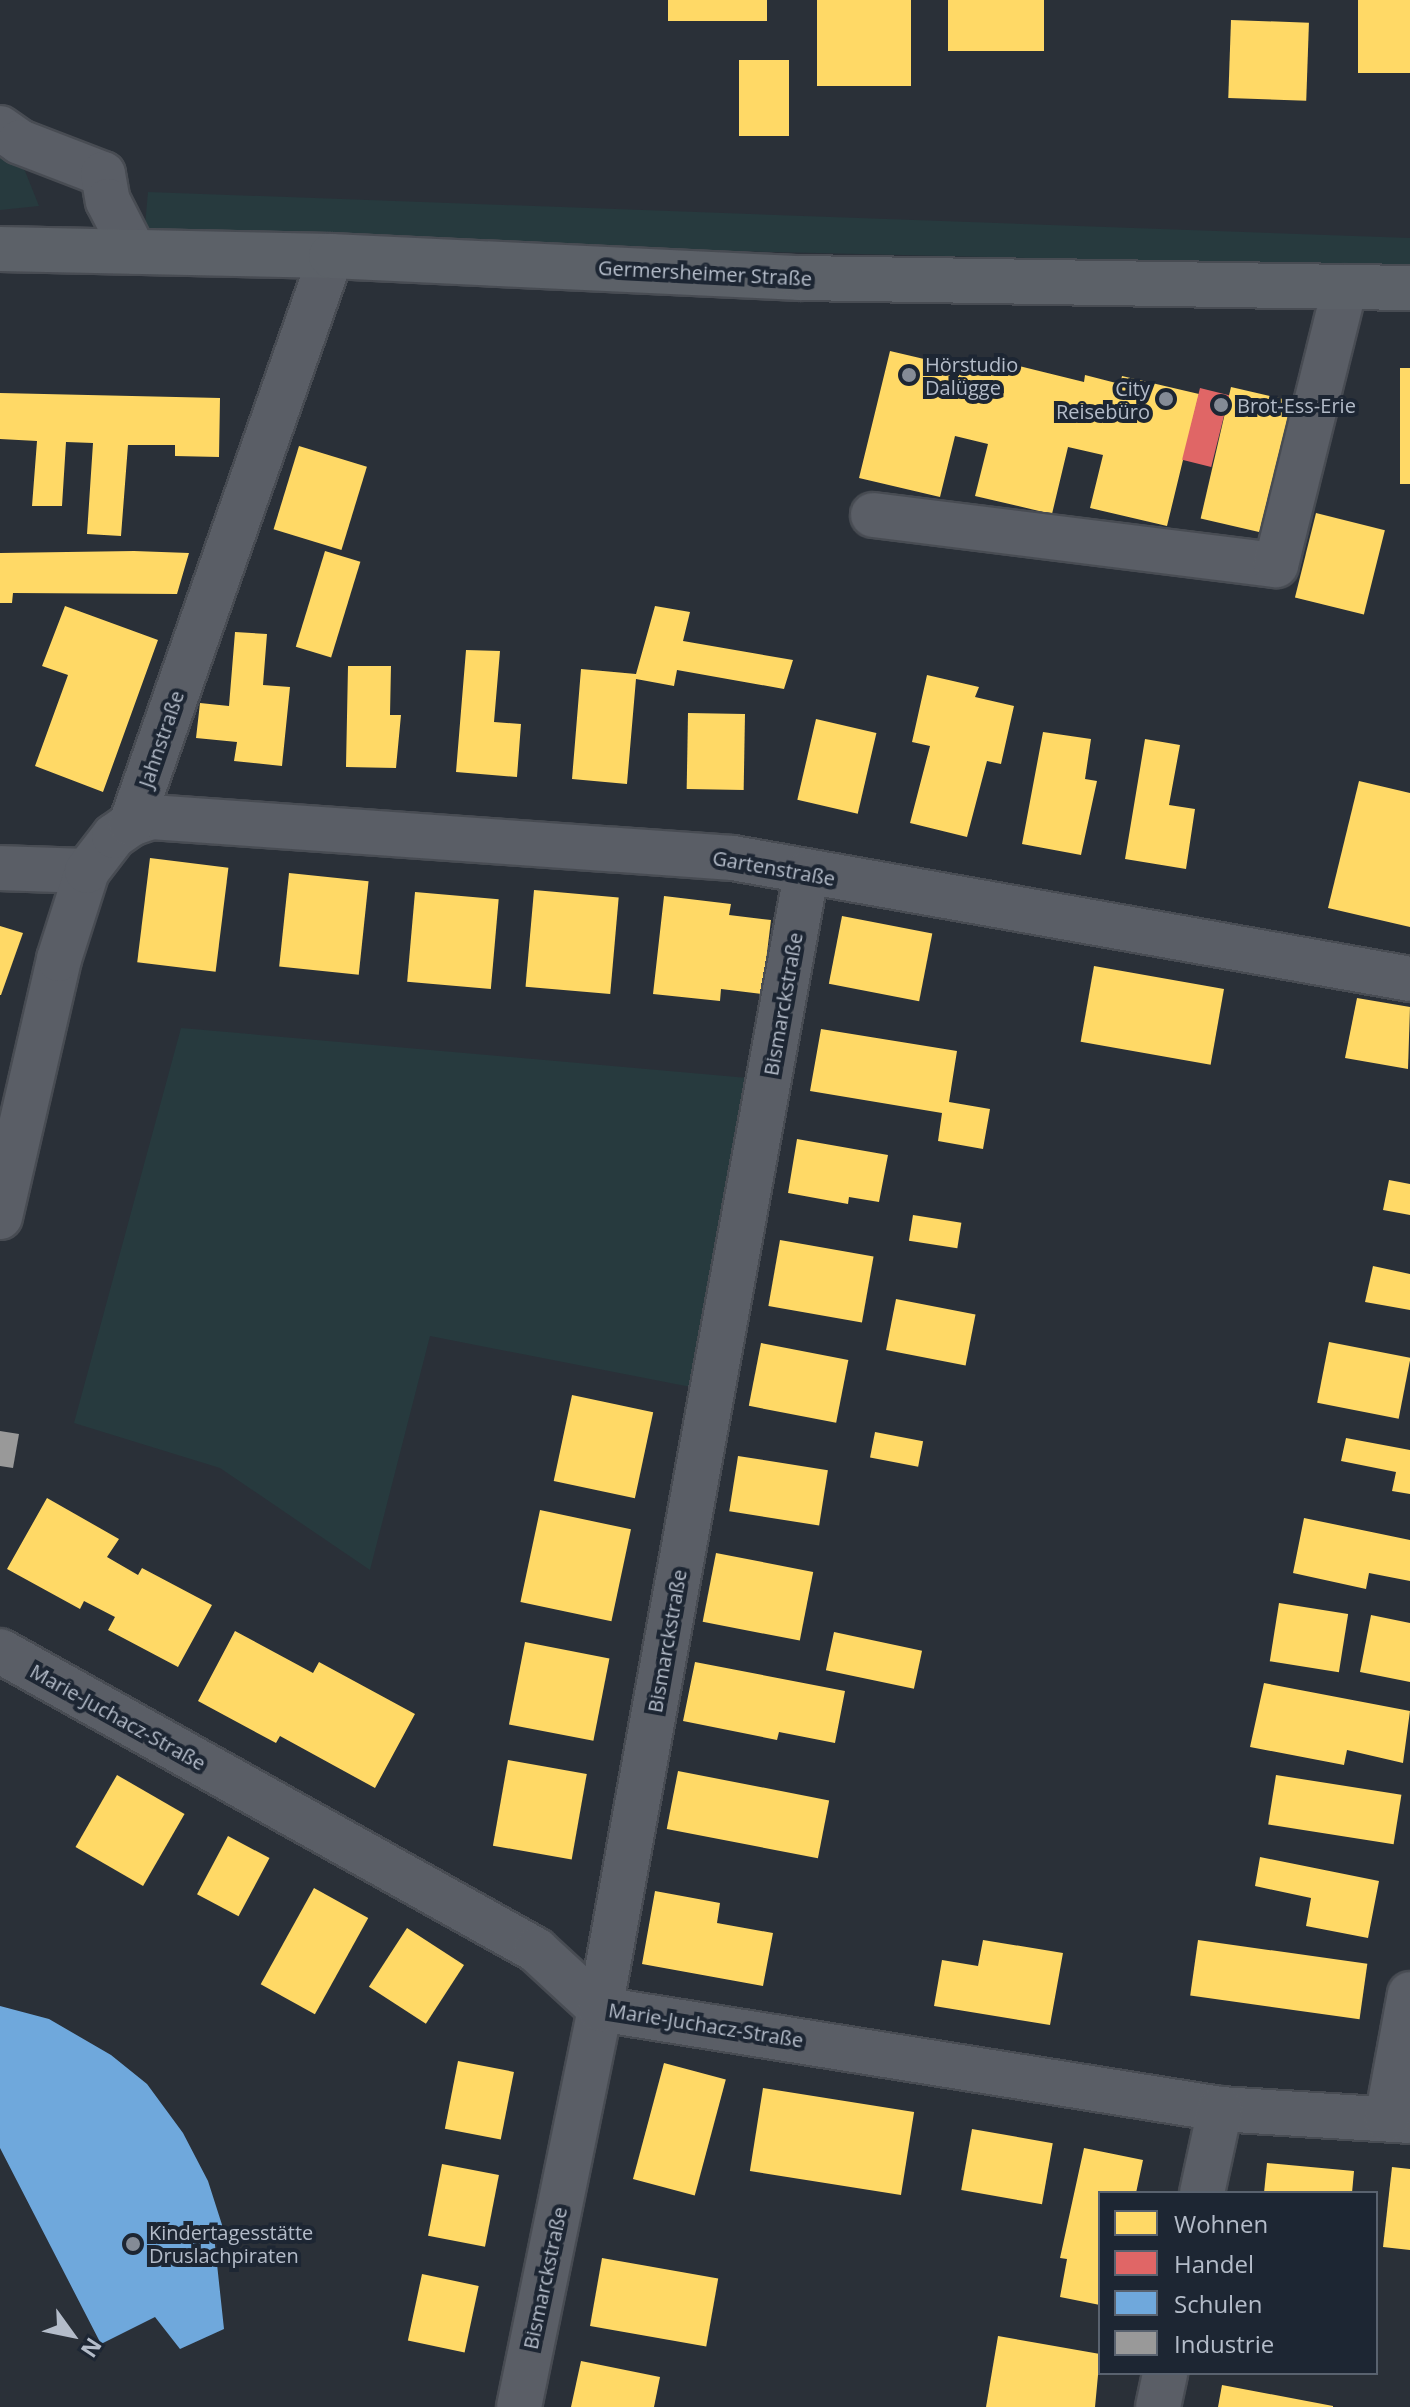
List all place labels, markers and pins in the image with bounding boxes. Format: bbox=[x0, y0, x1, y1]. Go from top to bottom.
place label: Hörstudio Dalügge bbox=[925, 352, 1018, 399]
marker: Hörstudio Dalügge bbox=[900, 366, 918, 384]
place label: City Reisebüro bbox=[1056, 376, 1150, 423]
marker: City Reisebüro bbox=[1157, 390, 1175, 408]
place label: Brot-Ess-Erie bbox=[1237, 393, 1356, 417]
marker: Brot-Ess-Erie bbox=[1212, 396, 1230, 414]
place label: Kindertagesstätte Druslachpiraten bbox=[149, 2220, 313, 2267]
marker: Kindertagesstätte Druslachpiraten bbox=[124, 2235, 142, 2253]

